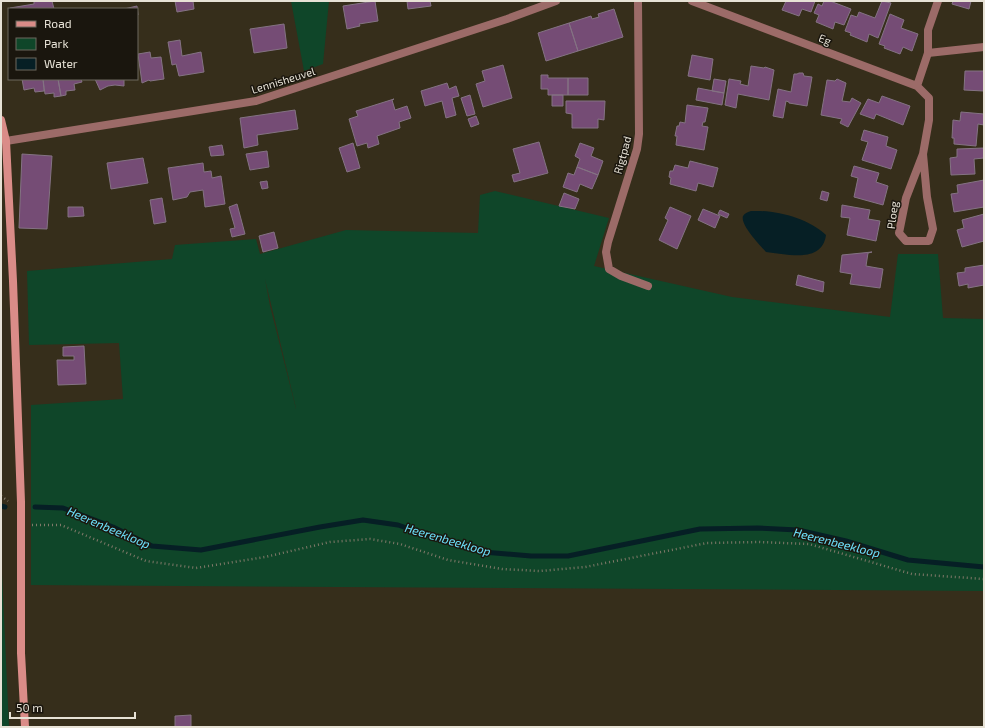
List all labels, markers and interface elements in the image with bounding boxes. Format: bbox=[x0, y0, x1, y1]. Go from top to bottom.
legend bbox=[8, 8, 138, 80]
text: Road bbox=[44, 16, 72, 30]
street label: Eg bbox=[817, 31, 833, 47]
text: Park bbox=[44, 36, 69, 50]
text: Water bbox=[44, 56, 78, 70]
street label: Lennisheuvel bbox=[249, 64, 317, 96]
street label: Rigtpad bbox=[611, 135, 633, 175]
street label: Ploeg bbox=[884, 200, 900, 230]
water label: Heerenbeekloop bbox=[65, 503, 153, 551]
water label: Heerenbeekloop bbox=[403, 520, 493, 558]
water label: Heerenbeekloop bbox=[792, 524, 882, 560]
scale bar bbox=[10, 694, 135, 720]
text: 50 m bbox=[16, 700, 43, 714]

